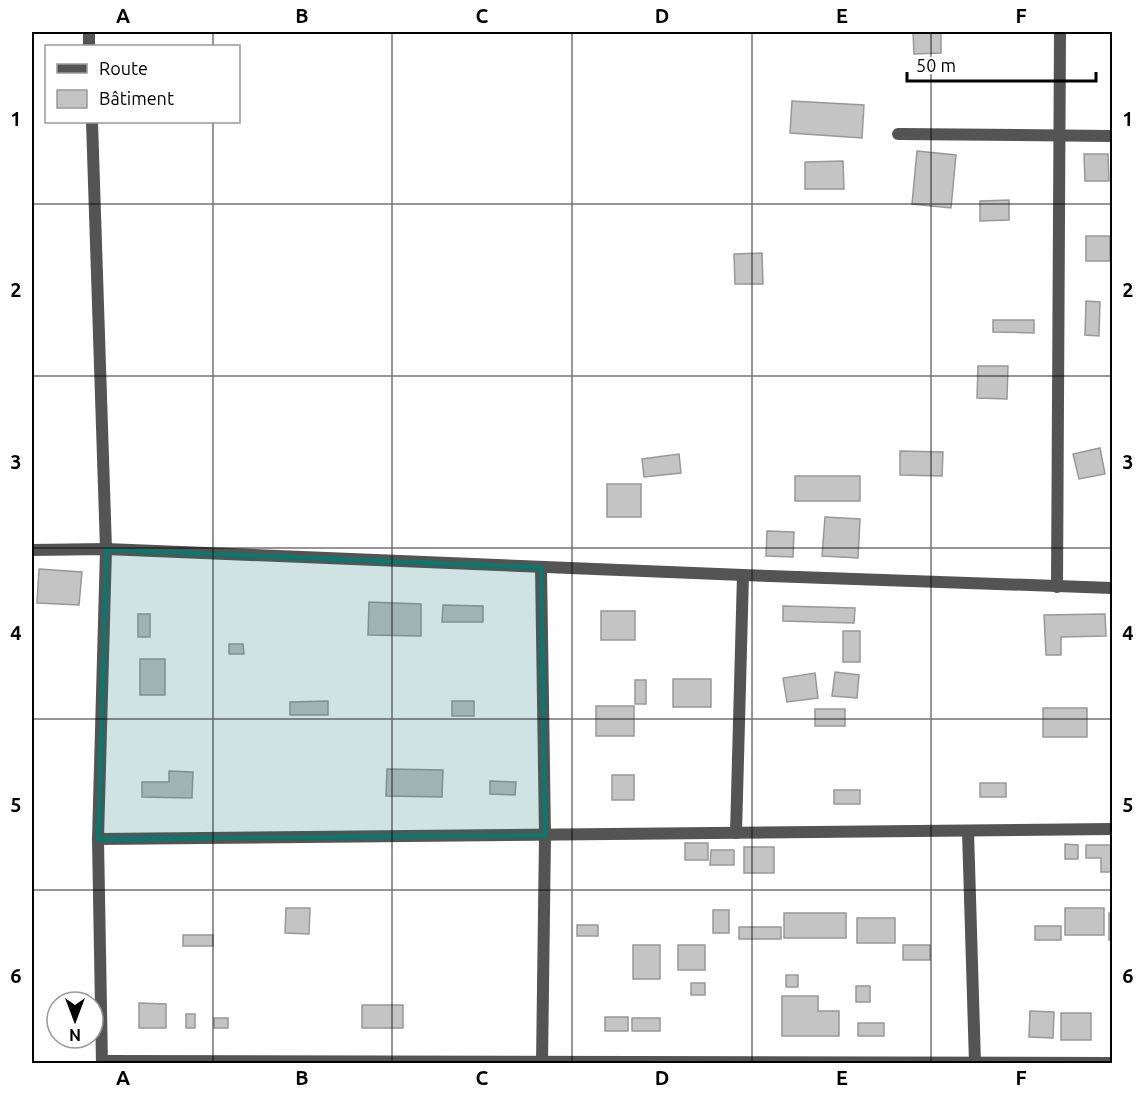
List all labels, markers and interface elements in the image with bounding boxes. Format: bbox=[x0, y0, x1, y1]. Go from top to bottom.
text: A bbox=[116, 4, 130, 27]
text: B bbox=[295, 4, 309, 27]
text: C bbox=[476, 4, 489, 27]
text: D bbox=[655, 4, 669, 27]
text: E bbox=[836, 4, 848, 27]
text: F bbox=[1015, 4, 1027, 27]
legend bbox=[45, 45, 240, 123]
scale bar bbox=[907, 45, 1096, 83]
text: 50 m bbox=[916, 55, 956, 75]
text: Route bbox=[99, 58, 148, 78]
text: Bâtiment bbox=[99, 88, 174, 108]
text: 1 bbox=[10, 107, 22, 130]
text: 1 bbox=[1122, 107, 1134, 130]
text: 2 bbox=[10, 278, 22, 301]
text: 2 bbox=[1122, 278, 1134, 301]
text: 3 bbox=[10, 450, 22, 473]
text: 3 bbox=[1122, 450, 1134, 473]
text: 4 bbox=[10, 621, 22, 644]
text: 4 bbox=[1122, 621, 1134, 644]
text: 5 bbox=[10, 793, 22, 816]
text: 5 bbox=[1122, 793, 1134, 816]
text: 6 bbox=[10, 964, 22, 987]
text: 6 bbox=[1122, 964, 1134, 987]
north arrow bbox=[45, 990, 105, 1050]
text: N bbox=[69, 1026, 81, 1044]
text: A bbox=[116, 1066, 130, 1089]
text: B bbox=[295, 1066, 309, 1089]
text: C bbox=[476, 1066, 489, 1089]
text: D bbox=[655, 1066, 669, 1089]
text: E bbox=[836, 1066, 848, 1089]
text: F bbox=[1015, 1066, 1027, 1089]

